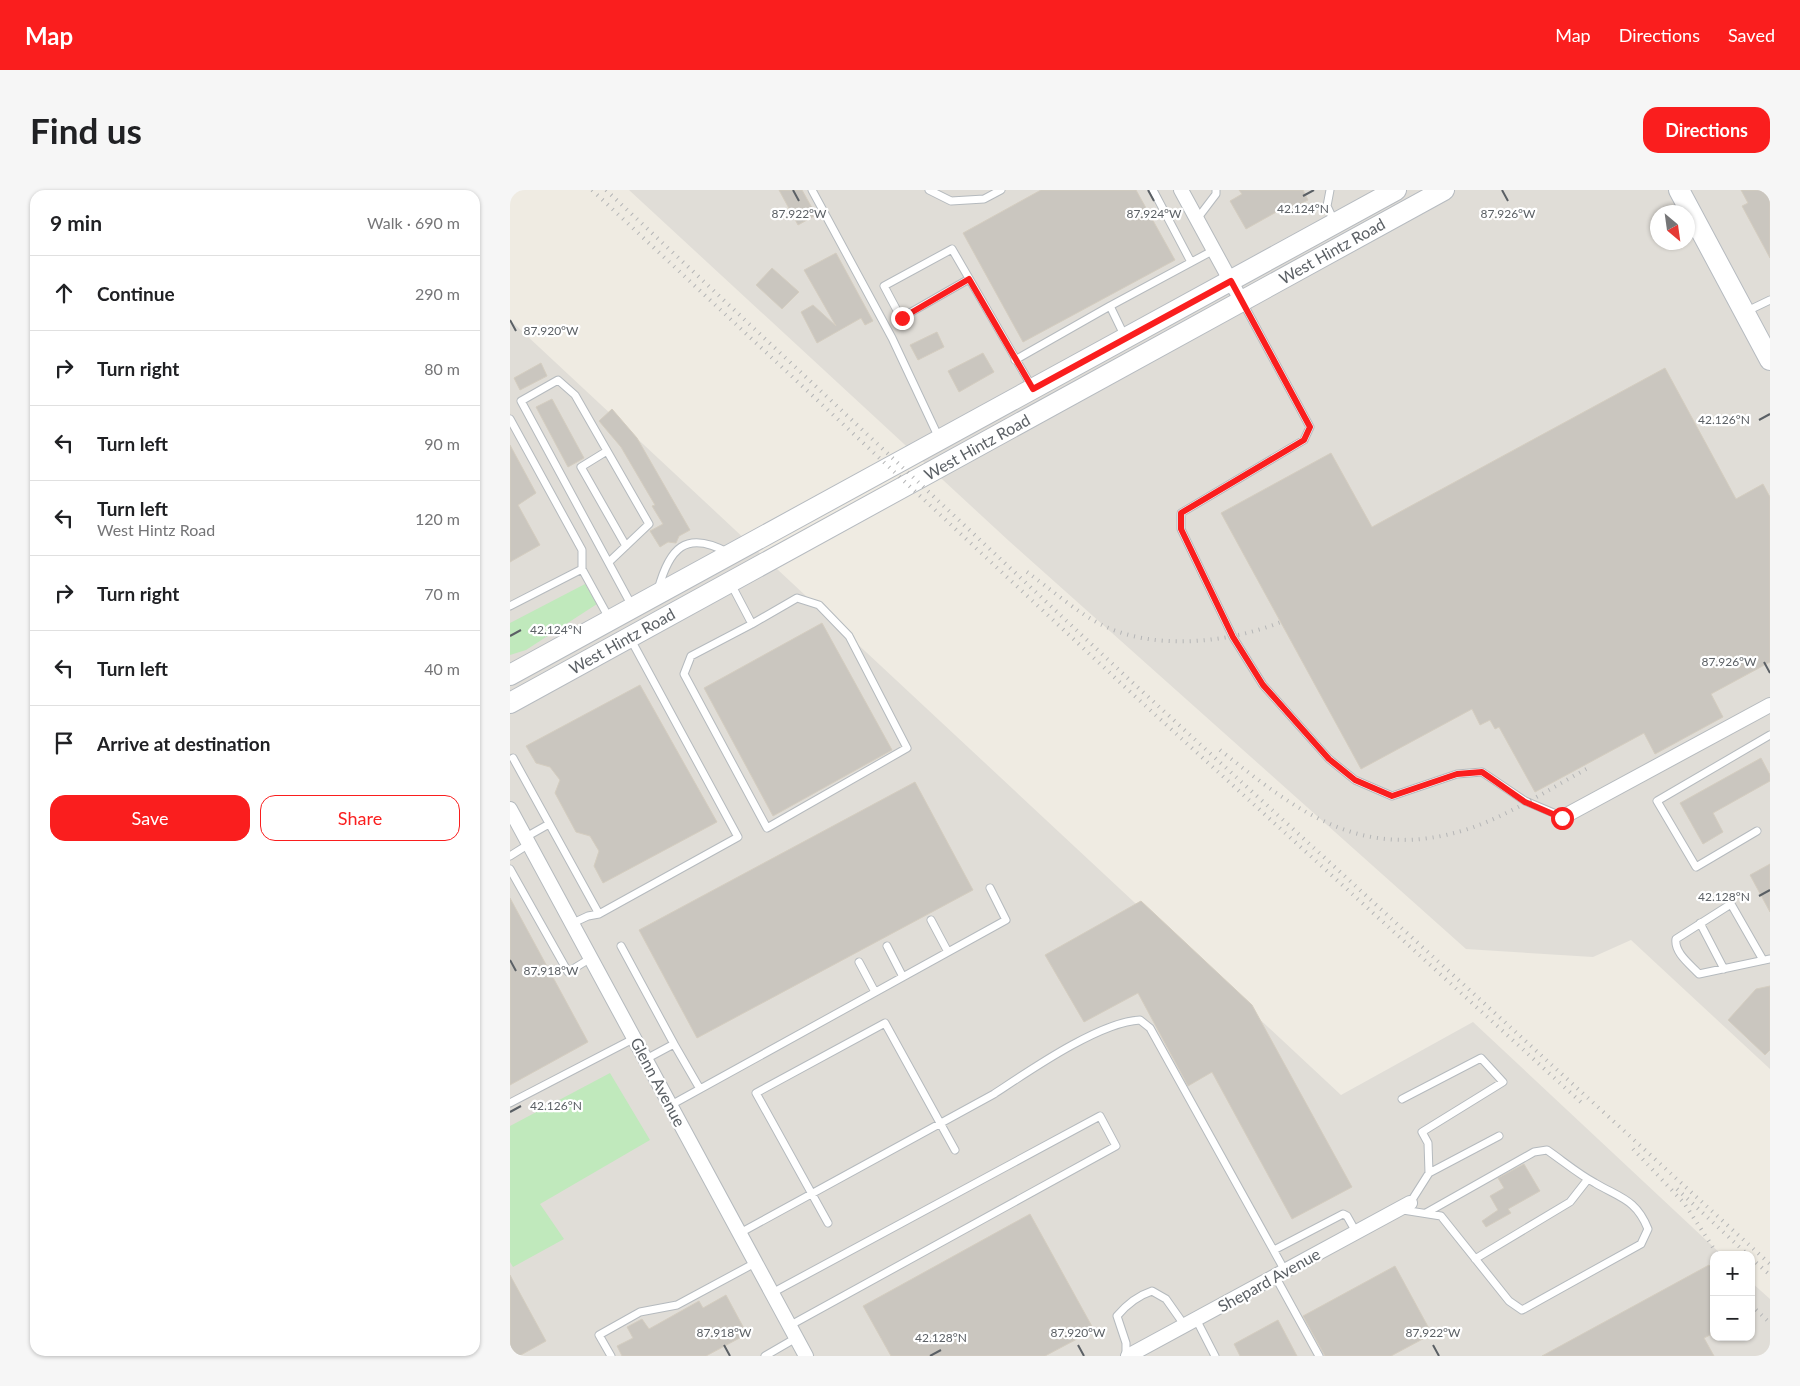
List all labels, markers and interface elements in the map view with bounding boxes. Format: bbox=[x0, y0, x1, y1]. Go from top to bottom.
text: Map bbox=[25, 21, 73, 50]
text: Map bbox=[1555, 24, 1591, 46]
text: Directions bbox=[1619, 24, 1700, 46]
text: Saved bbox=[1728, 24, 1775, 46]
button: Directions bbox=[1643, 107, 1770, 153]
text: Find us bbox=[30, 109, 142, 151]
text: 42.124°N bbox=[1277, 201, 1329, 216]
north arrow bbox=[1650, 205, 1695, 250]
text: 87.922°W bbox=[771, 206, 827, 221]
text: 87.924°W bbox=[1126, 206, 1182, 221]
text: 87.926°W bbox=[1480, 206, 1536, 221]
text: 9 min bbox=[50, 210, 102, 235]
text: Walk · 690 m bbox=[367, 213, 460, 232]
street label: West Hintz Road bbox=[1275, 214, 1388, 288]
icon: ahead bbox=[50, 279, 78, 307]
text: Continue bbox=[97, 282, 175, 305]
text: 290 m bbox=[415, 284, 460, 303]
route end bbox=[891, 307, 914, 330]
text: 87.920°W bbox=[523, 323, 579, 338]
icon: right bbox=[50, 354, 78, 382]
text: Turn right bbox=[97, 357, 179, 380]
text: 80 m bbox=[424, 359, 460, 378]
street label: West Hintz Road bbox=[920, 410, 1033, 484]
text: 42.126°N bbox=[1698, 412, 1750, 427]
icon: left bbox=[50, 429, 78, 457]
text: Turn left bbox=[97, 432, 168, 455]
text: 90 m bbox=[424, 434, 460, 453]
text: Turn left bbox=[97, 497, 168, 520]
icon: left bbox=[50, 504, 78, 532]
text: 120 m bbox=[415, 509, 460, 528]
text: West Hintz Road bbox=[97, 520, 215, 539]
icon: right bbox=[50, 579, 78, 607]
text: Turn right bbox=[97, 582, 179, 605]
text: 70 m bbox=[424, 584, 460, 603]
street label: West Hintz Road bbox=[565, 604, 678, 678]
text: 42.124°N bbox=[530, 622, 582, 637]
icon: left bbox=[50, 654, 78, 682]
text: 87.926°W bbox=[1701, 654, 1757, 669]
text: Turn left bbox=[97, 657, 168, 680]
text: 40 m bbox=[424, 659, 460, 678]
icon: arrive bbox=[50, 729, 78, 757]
text: Arrive at destination bbox=[97, 732, 270, 755]
button: Save bbox=[50, 795, 250, 841]
button: Share bbox=[260, 795, 460, 841]
route start bbox=[1551, 807, 1574, 830]
text: 42.128°N bbox=[1698, 889, 1750, 904]
text: 87.918°W bbox=[523, 963, 579, 978]
street label: Glenn Avenue bbox=[627, 1034, 690, 1130]
text: 42.126°N bbox=[530, 1098, 582, 1113]
street label: Shepard Avenue bbox=[1214, 1244, 1323, 1315]
map controls bbox=[1710, 1251, 1755, 1341]
button: + bbox=[1710, 1251, 1755, 1296]
button: − bbox=[1710, 1296, 1755, 1341]
text: 87.918°W bbox=[696, 1325, 752, 1340]
text: 87.920°W bbox=[1050, 1325, 1106, 1340]
text: 87.922°W bbox=[1405, 1325, 1461, 1340]
text: 42.128°N bbox=[915, 1330, 967, 1345]

